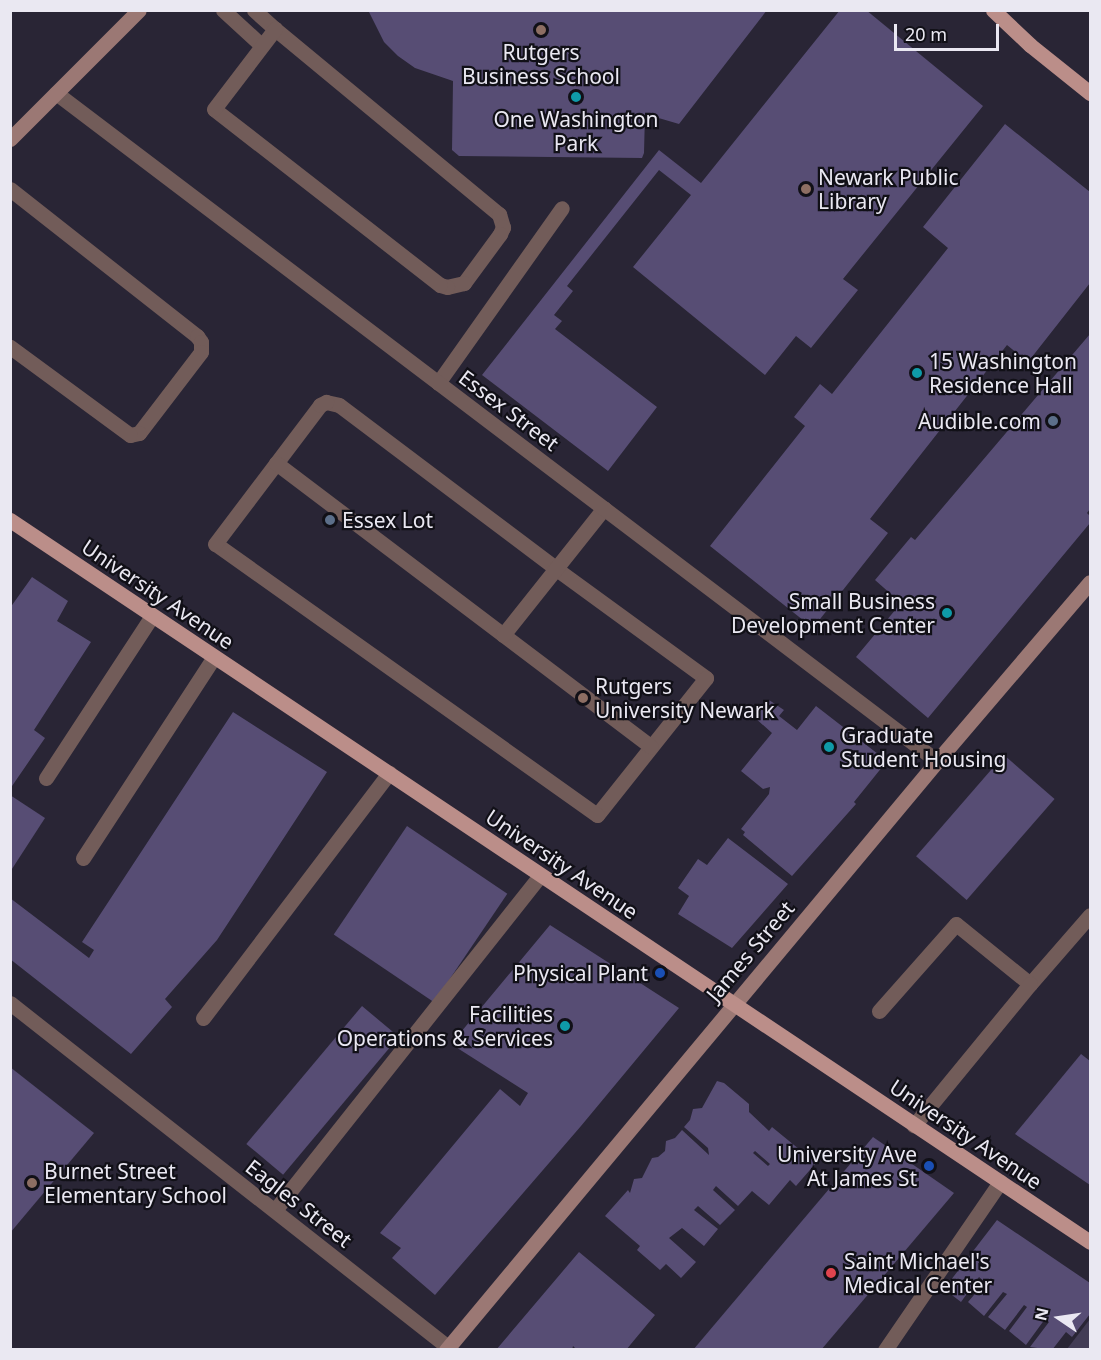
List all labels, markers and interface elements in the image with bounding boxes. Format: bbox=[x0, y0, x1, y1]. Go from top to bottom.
scale bar bbox=[897, 12, 1002, 50]
text: 20 m bbox=[905, 22, 947, 46]
marker: Rutgers Business School bbox=[534, 23, 548, 37]
place label: Rutgers Business School bbox=[462, 39, 620, 89]
marker: One Washington Park bbox=[569, 90, 583, 104]
place label: One Washington Park bbox=[493, 106, 659, 156]
place label: Newark Public Library bbox=[818, 164, 959, 214]
marker: Newark Public Library bbox=[799, 182, 813, 196]
place label: 15 Washington Residence Hall bbox=[929, 348, 1077, 398]
street label: Essex Street bbox=[454, 364, 564, 456]
marker: 15 Washington Residence Hall bbox=[910, 366, 924, 380]
place label: Audible.com bbox=[918, 408, 1041, 434]
marker: Audible.com bbox=[1046, 414, 1060, 428]
place label: Essex Lot bbox=[342, 507, 433, 533]
marker: Essex Lot bbox=[323, 513, 337, 527]
street label: University Avenue bbox=[77, 534, 239, 654]
place label: Small Business Development Center bbox=[731, 588, 935, 638]
marker: Small Business Development Center bbox=[940, 606, 954, 620]
place label: Rutgers University Newark bbox=[595, 673, 775, 723]
marker: Rutgers University Newark bbox=[576, 691, 590, 705]
place label: Graduate Student Housing bbox=[841, 722, 1006, 772]
marker: Graduate Student Housing bbox=[822, 740, 836, 754]
street label: University Avenue bbox=[481, 804, 643, 924]
street label: James Street bbox=[701, 896, 799, 1006]
place label: Physical Plant bbox=[513, 960, 648, 986]
marker: Physical Plant bbox=[653, 966, 667, 980]
place label: Facilities Operations & Services bbox=[337, 1001, 553, 1051]
marker: Facilities Operations & Services bbox=[558, 1019, 572, 1033]
street label: University Avenue bbox=[885, 1074, 1047, 1194]
place label: University Ave At James St bbox=[777, 1141, 917, 1191]
street label: Eagles Street bbox=[241, 1154, 357, 1252]
place label: Burnet Street Elementary School bbox=[44, 1158, 227, 1208]
marker: University Ave At James St bbox=[922, 1159, 936, 1173]
marker: Burnet Street Elementary School bbox=[25, 1176, 39, 1190]
place label: Saint Michael's Medical Center bbox=[844, 1248, 992, 1298]
marker: Saint Michael's Medical Center bbox=[822, 1264, 840, 1282]
north arrow bbox=[1029, 1288, 1089, 1348]
text: N bbox=[1029, 1305, 1054, 1323]

